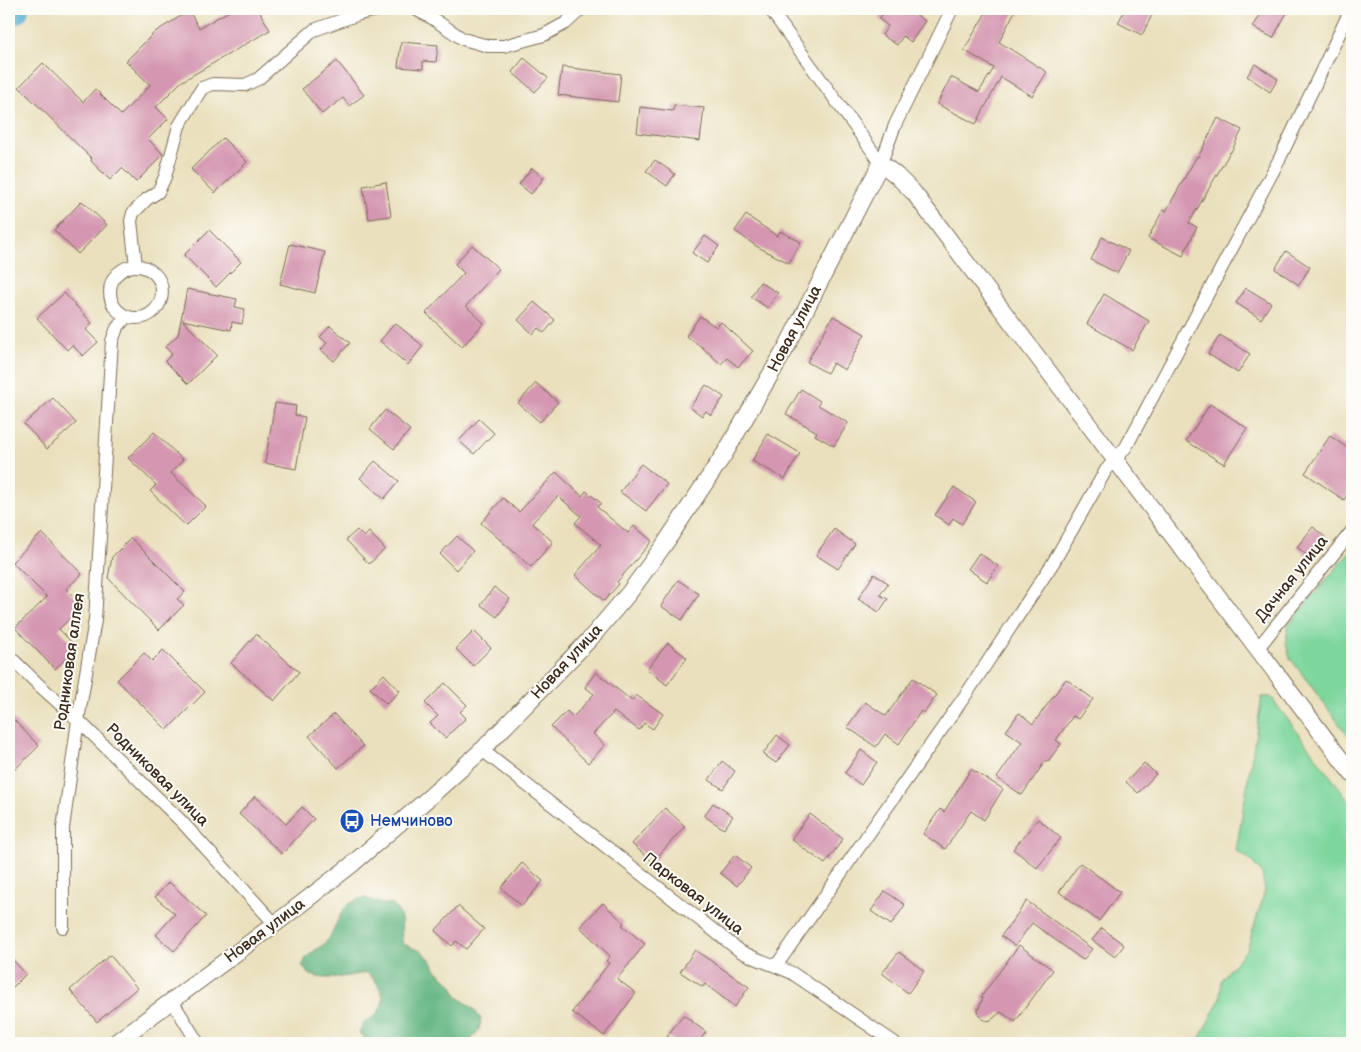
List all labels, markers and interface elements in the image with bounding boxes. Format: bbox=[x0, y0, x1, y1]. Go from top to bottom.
street label: Новая улица bbox=[764, 282, 826, 376]
street label: Дачная улица bbox=[1252, 532, 1333, 626]
street label: Родниковая аллея bbox=[51, 592, 89, 732]
street label: Новая улица bbox=[527, 620, 607, 703]
street label: Родниковая улица bbox=[102, 720, 213, 831]
bus stop icon: Немчиново bbox=[339, 808, 365, 834]
place label: Немчиново bbox=[370, 812, 453, 831]
street label: Парковая улица bbox=[639, 849, 747, 939]
street label: Новая улица bbox=[221, 894, 309, 967]

